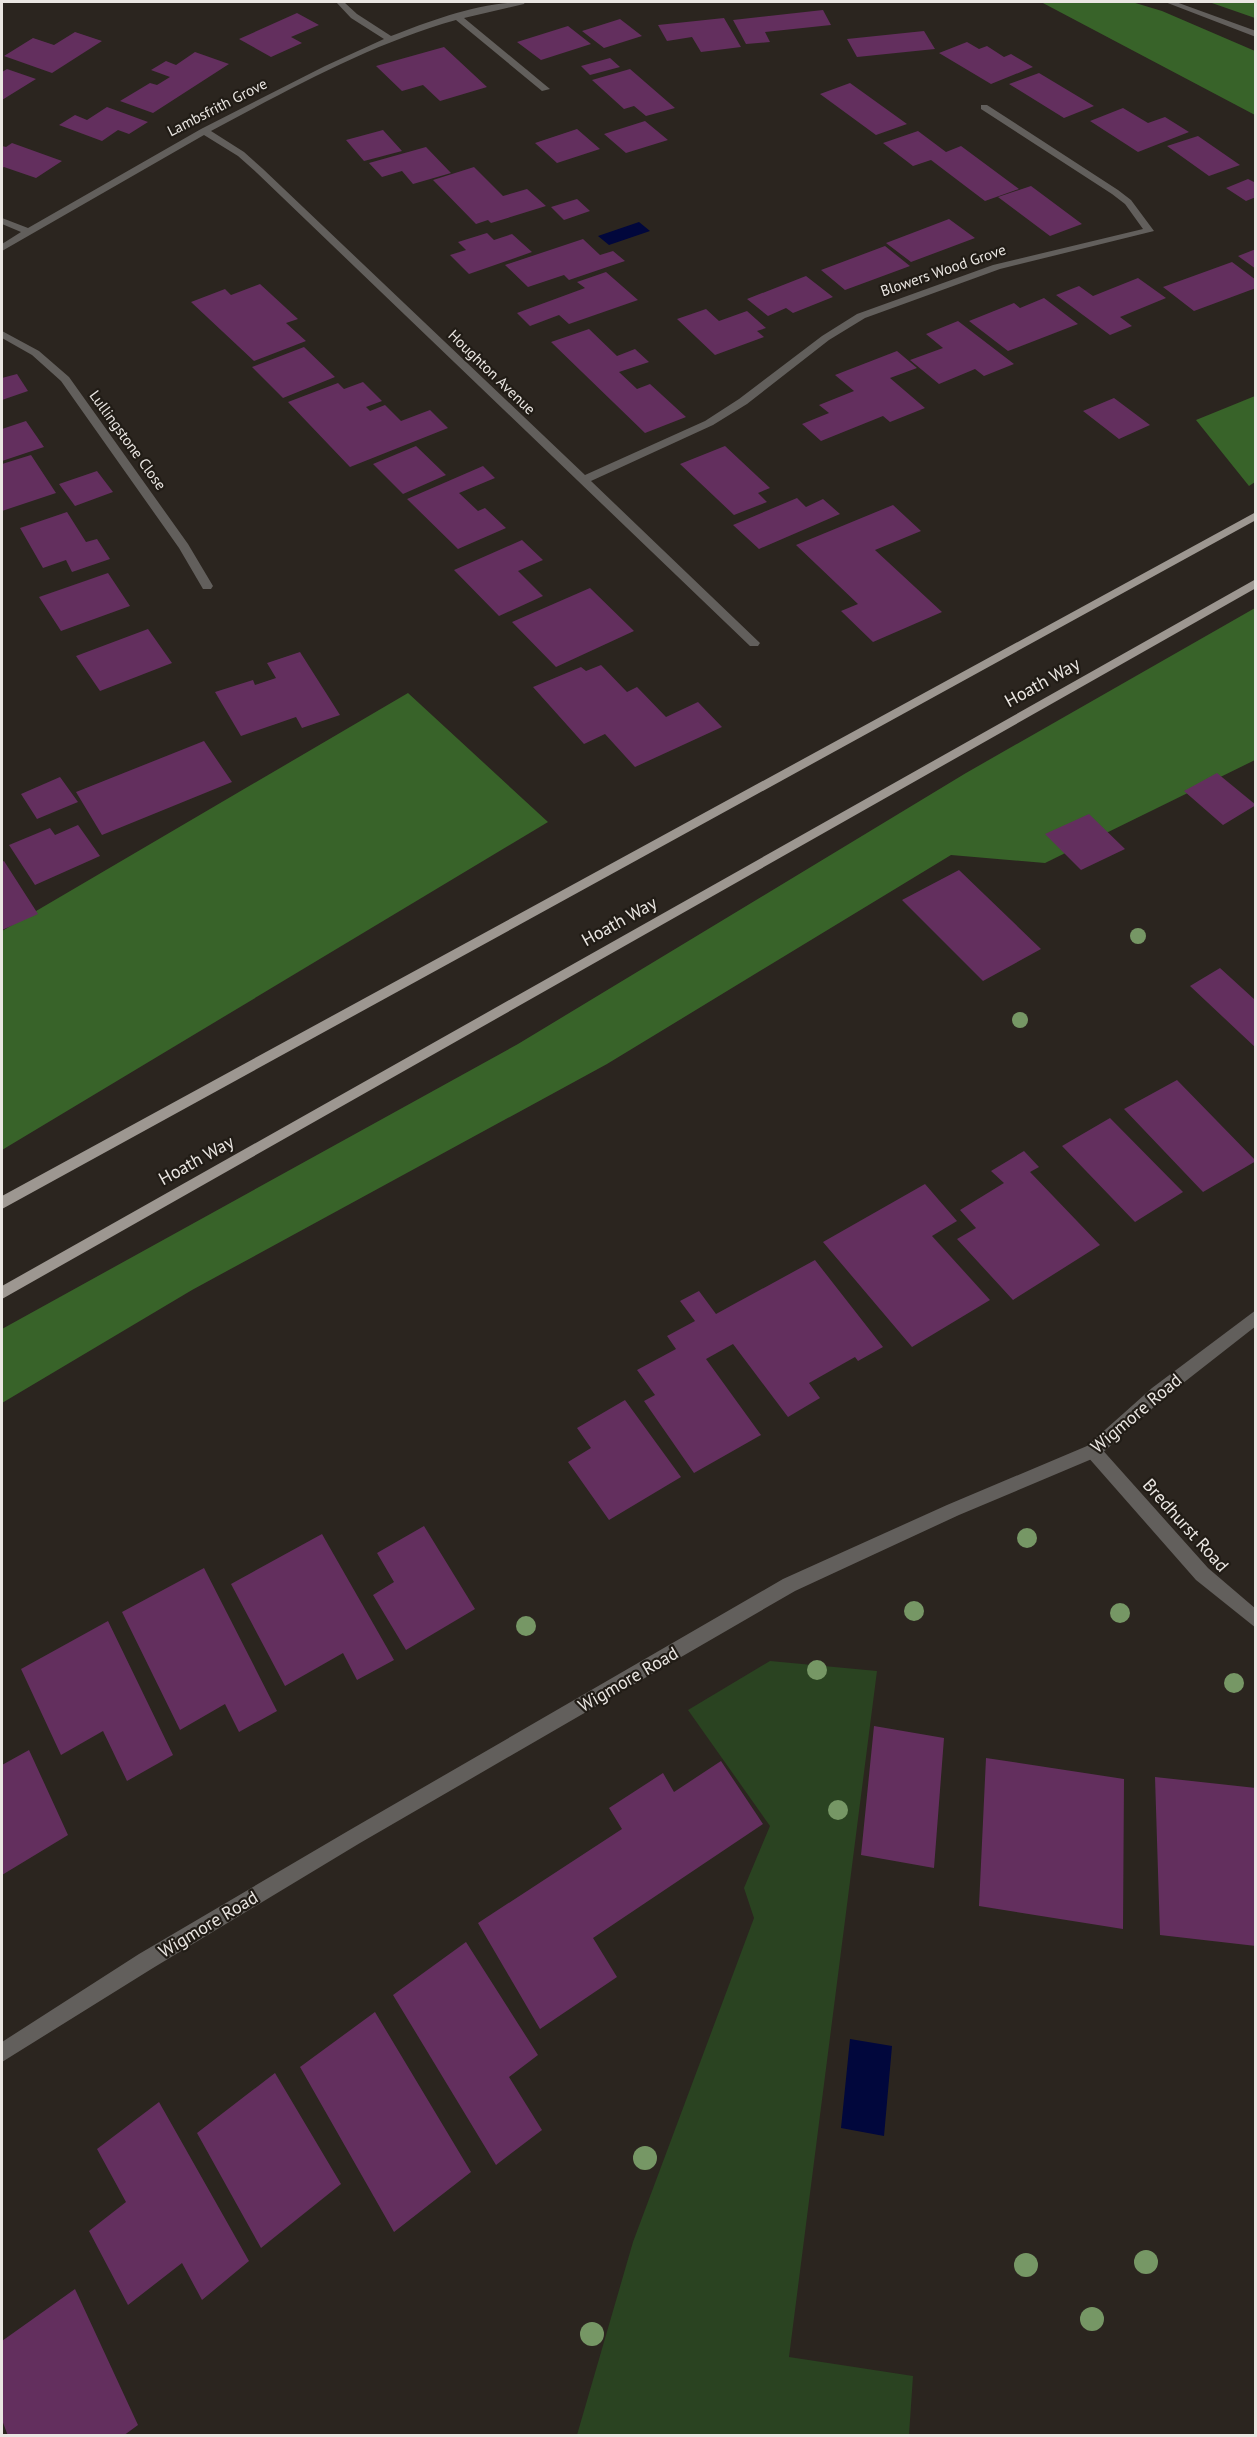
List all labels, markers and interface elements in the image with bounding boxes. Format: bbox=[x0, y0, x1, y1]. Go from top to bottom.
street label: Lambsfrith Grove bbox=[164, 74, 270, 140]
street label: Blowers Wood Grove bbox=[878, 240, 1008, 300]
street label: Houghton Avenue bbox=[444, 326, 540, 418]
street label: Lullingstone Close bbox=[85, 386, 171, 494]
street label: Hoath Way bbox=[1000, 652, 1084, 712]
street label: Hoath Way bbox=[577, 891, 661, 951]
street label: Hoath Way bbox=[154, 1130, 238, 1190]
street label: Wigmore Road bbox=[1086, 1368, 1186, 1458]
street label: Bredhurst Road bbox=[1138, 1474, 1234, 1576]
street label: Wigmore Road bbox=[574, 1641, 682, 1717]
street label: Wigmore Road bbox=[154, 1885, 262, 1963]

